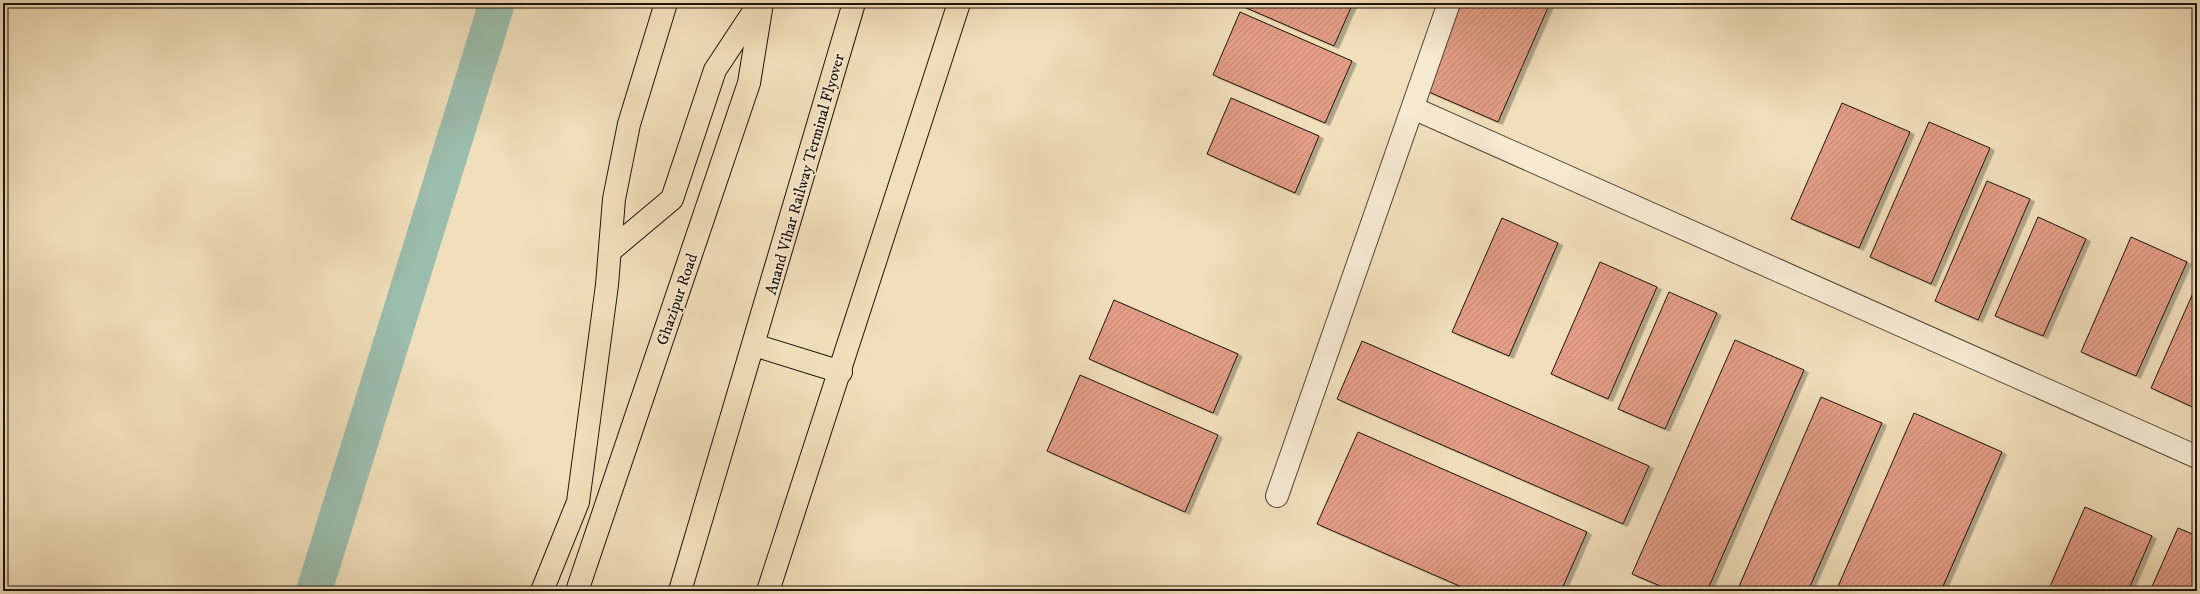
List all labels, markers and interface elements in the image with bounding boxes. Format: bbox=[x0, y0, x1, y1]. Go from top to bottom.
street label: Anand Vihar Railway Terminal Flyover bbox=[761, 51, 849, 297]
street label: Ghazipur Road bbox=[652, 251, 702, 348]

